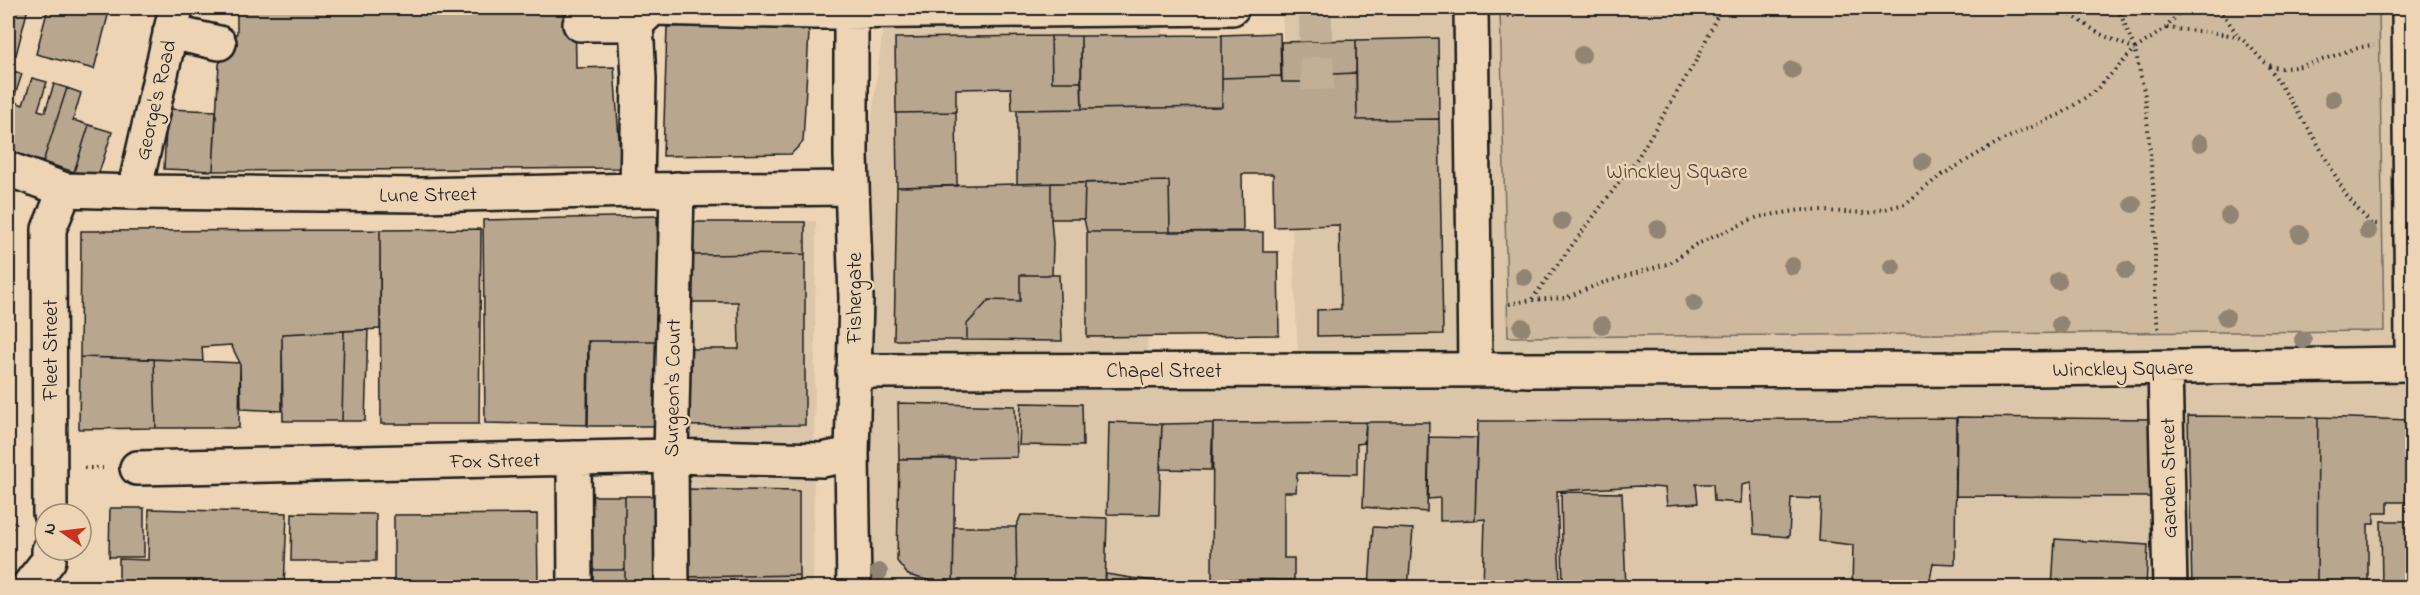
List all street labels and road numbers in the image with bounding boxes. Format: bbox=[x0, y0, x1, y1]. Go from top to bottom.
street label: George's Road bbox=[129, 37, 187, 164]
street label: Lune Street bbox=[379, 180, 477, 212]
street label: Fishergate bbox=[841, 252, 873, 345]
street label: Fleet Street bbox=[37, 299, 67, 402]
street label: Surgeon's Court bbox=[658, 319, 692, 457]
street label: Winckley Square bbox=[2052, 354, 2195, 388]
street label: Chapel Street bbox=[1106, 357, 1222, 387]
street label: Garden Street bbox=[2154, 417, 2186, 539]
street label: Fox Street bbox=[449, 446, 540, 478]

